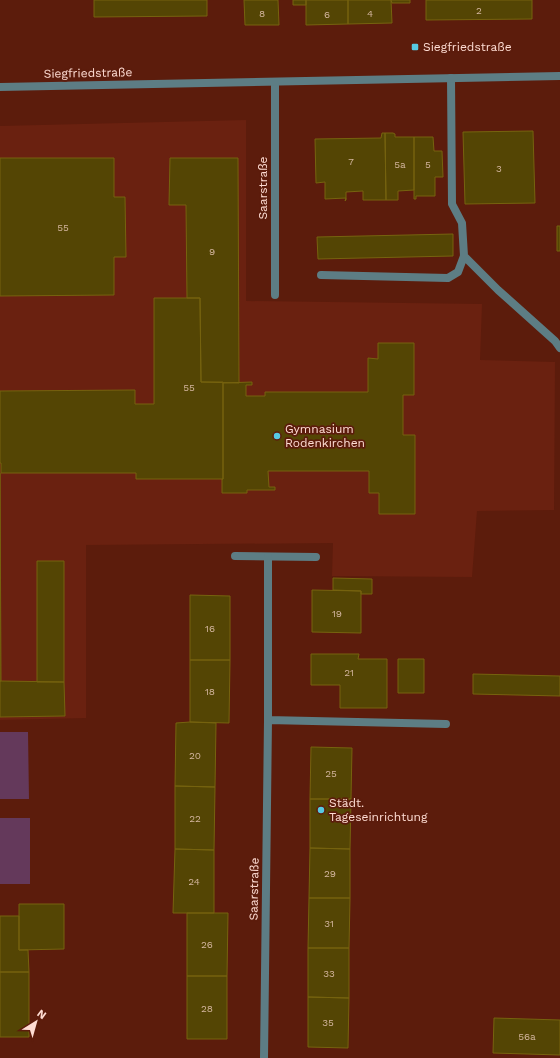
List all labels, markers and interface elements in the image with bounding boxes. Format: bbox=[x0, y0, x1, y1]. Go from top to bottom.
house number: 2 bbox=[476, 5, 482, 16]
house number: 8 bbox=[259, 8, 265, 19]
house number: 4 bbox=[367, 8, 373, 19]
house number: 6 bbox=[324, 9, 330, 20]
place label: Siegfriedstraße bbox=[423, 40, 512, 54]
marker: Siegfriedstraße bbox=[410, 42, 420, 52]
street label: Siegfriedstraße bbox=[44, 65, 132, 81]
street label: Saarstraße bbox=[256, 156, 270, 220]
house number: 7 bbox=[348, 156, 354, 167]
house number: 5a bbox=[394, 159, 406, 170]
house number: 5 bbox=[425, 159, 431, 170]
house number: 3 bbox=[496, 163, 502, 174]
house number: 55 bbox=[57, 222, 69, 233]
house number: 9 bbox=[209, 246, 215, 257]
house number: 55 bbox=[183, 382, 195, 393]
place label: Gymnasium Rodenkirchen bbox=[285, 422, 365, 450]
marker: Gymnasium Rodenkirchen bbox=[272, 431, 282, 441]
house number: 19 bbox=[332, 608, 342, 619]
house number: 16 bbox=[205, 623, 215, 634]
house number: 21 bbox=[344, 667, 354, 678]
house number: 18 bbox=[205, 686, 215, 697]
house number: 20 bbox=[189, 750, 201, 761]
house number: 25 bbox=[325, 768, 337, 779]
place label: Städt. Tageseinrichtung bbox=[329, 796, 428, 824]
marker: Städt. Tageseinrichtung bbox=[316, 805, 326, 815]
house number: 22 bbox=[189, 813, 201, 824]
street label: Saarstraße bbox=[246, 857, 262, 921]
house number: 29 bbox=[324, 868, 336, 879]
house number: 24 bbox=[188, 876, 200, 887]
house number: 31 bbox=[324, 918, 334, 929]
house number: 26 bbox=[201, 939, 213, 950]
house number: 33 bbox=[323, 968, 335, 979]
north arrow bbox=[16, 1002, 56, 1042]
house number: 28 bbox=[201, 1003, 213, 1014]
text: N bbox=[35, 1007, 49, 1022]
house number: 35 bbox=[322, 1017, 334, 1028]
house number: 56a bbox=[518, 1031, 536, 1042]

